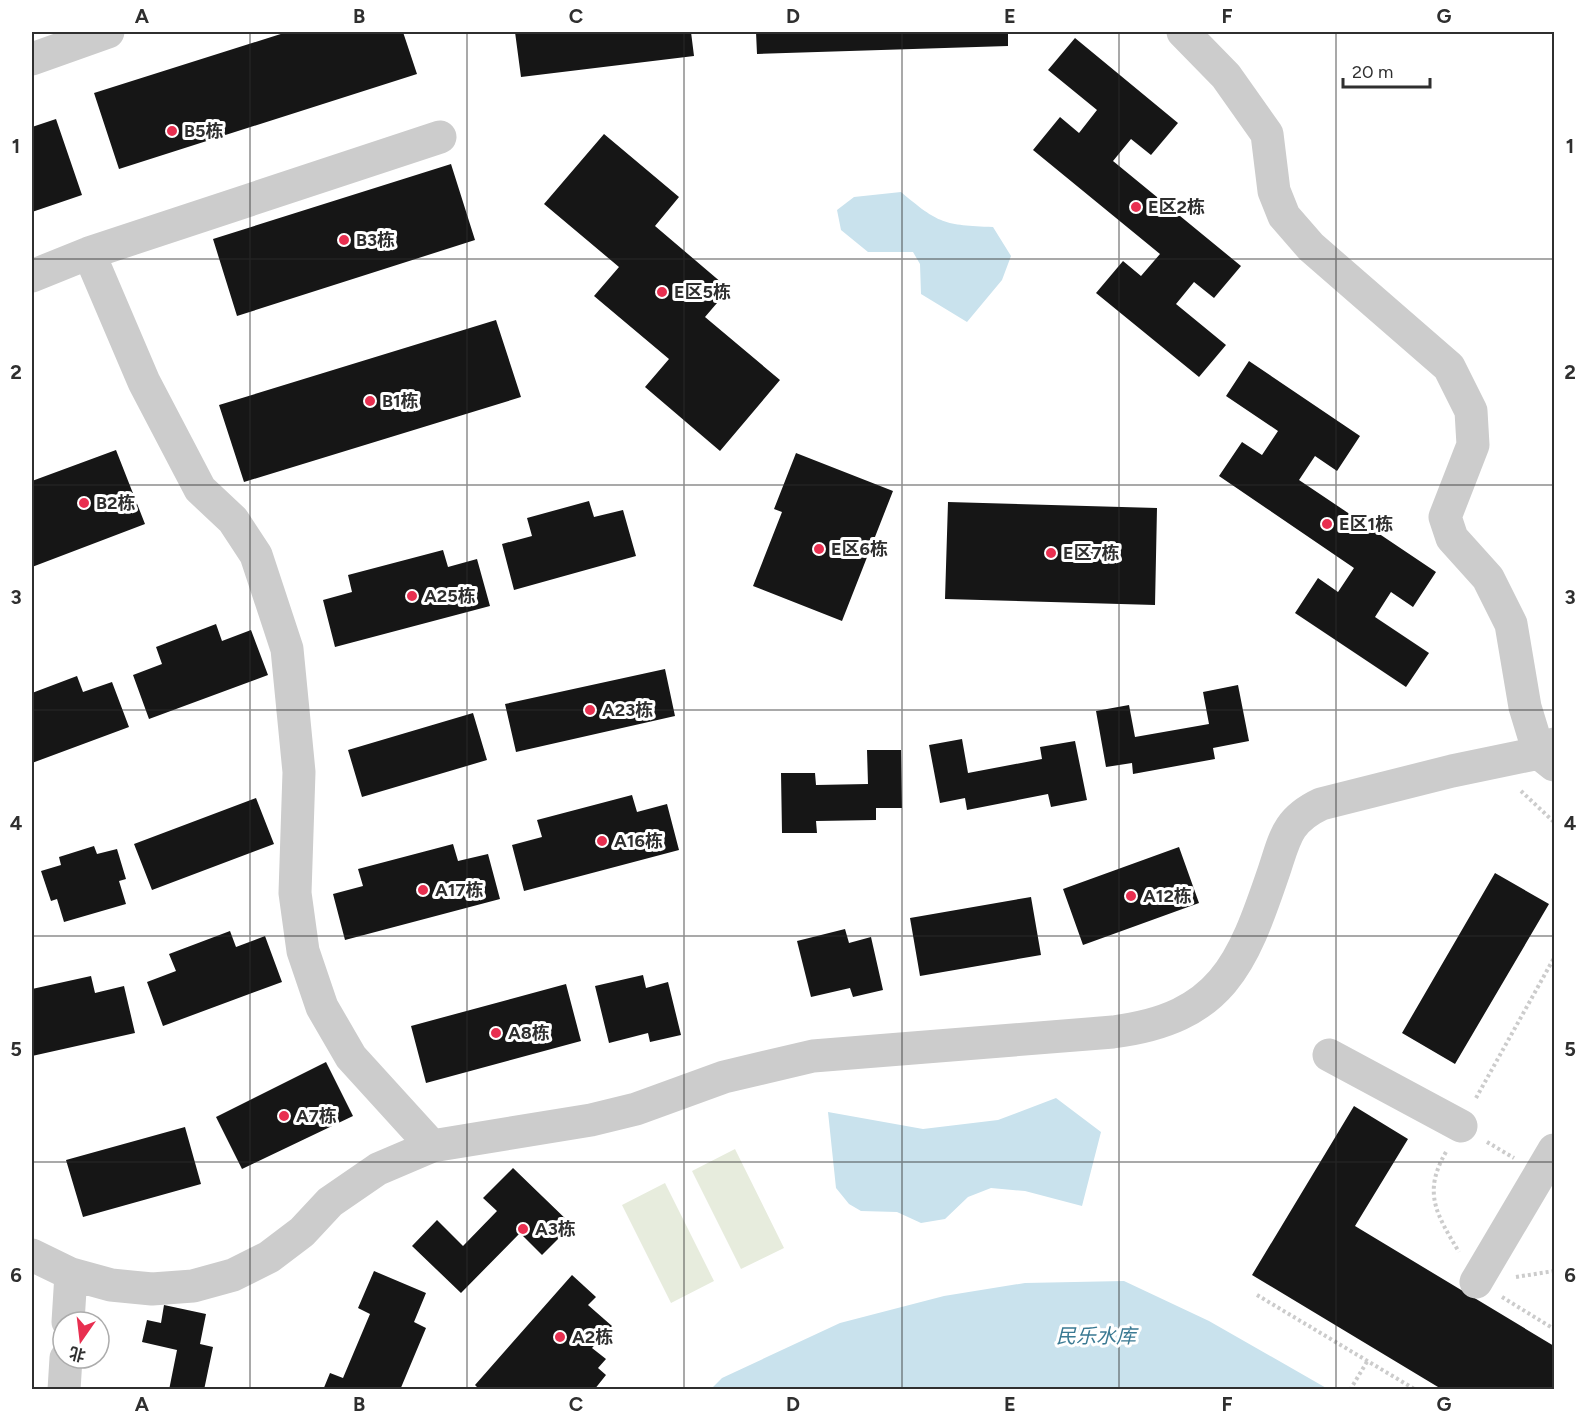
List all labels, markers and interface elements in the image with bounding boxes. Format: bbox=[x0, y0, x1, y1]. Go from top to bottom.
text: A bbox=[135, 4, 150, 28]
text: B bbox=[353, 4, 365, 28]
text: C bbox=[569, 4, 583, 28]
text: D bbox=[786, 4, 800, 28]
text: E bbox=[1004, 4, 1016, 28]
text: F bbox=[1221, 4, 1233, 28]
text: G bbox=[1437, 4, 1452, 28]
scale bar bbox=[1343, 51, 1430, 89]
text: 20 m bbox=[1352, 61, 1393, 83]
place label: B5栋 bbox=[184, 120, 223, 142]
marker: B5栋 bbox=[165, 124, 179, 138]
text: 1 bbox=[12, 134, 20, 158]
text: 1 bbox=[1566, 134, 1574, 158]
place label: E区2栋 bbox=[1148, 196, 1205, 218]
marker: E区2栋 bbox=[1129, 200, 1143, 214]
place label: B3栋 bbox=[356, 229, 395, 251]
marker: B3栋 bbox=[337, 233, 351, 247]
place label: E区5栋 bbox=[674, 281, 731, 303]
marker: E区5栋 bbox=[655, 285, 669, 299]
text: 2 bbox=[10, 360, 22, 384]
text: 2 bbox=[1564, 360, 1576, 384]
place label: B1栋 bbox=[382, 390, 419, 412]
marker: B1栋 bbox=[363, 394, 377, 408]
place label: B2栋 bbox=[96, 492, 135, 514]
marker: B2栋 bbox=[77, 496, 91, 510]
place label: E区1栋 bbox=[1339, 513, 1393, 535]
marker: E区1栋 bbox=[1320, 517, 1334, 531]
place label: E区6栋 bbox=[831, 538, 888, 560]
marker: E区6栋 bbox=[812, 542, 826, 556]
place label: E区7栋 bbox=[1063, 542, 1120, 564]
marker: E区7栋 bbox=[1044, 546, 1058, 560]
text: 3 bbox=[10, 585, 22, 609]
place label: A25栋 bbox=[424, 585, 476, 607]
text: 3 bbox=[1564, 585, 1576, 609]
marker: A25栋 bbox=[405, 589, 419, 603]
place label: A23栋 bbox=[602, 699, 653, 721]
marker: A23栋 bbox=[583, 703, 597, 717]
text: 4 bbox=[10, 811, 23, 835]
text: 4 bbox=[1564, 811, 1577, 835]
place label: A16栋 bbox=[614, 830, 663, 852]
marker: A16栋 bbox=[595, 834, 609, 848]
place label: A17栋 bbox=[435, 879, 483, 901]
marker: A17栋 bbox=[416, 883, 430, 897]
place label: A12栋 bbox=[1143, 885, 1192, 907]
marker: A12栋 bbox=[1124, 889, 1138, 903]
place label: A8栋 bbox=[508, 1022, 550, 1044]
marker: A8栋 bbox=[489, 1026, 503, 1040]
text: 5 bbox=[10, 1037, 22, 1061]
text: 5 bbox=[1564, 1037, 1576, 1061]
place label: A7栋 bbox=[296, 1105, 337, 1127]
marker: A7栋 bbox=[277, 1109, 291, 1123]
place label: A3栋 bbox=[535, 1218, 576, 1240]
marker: A3栋 bbox=[516, 1222, 530, 1236]
text: 6 bbox=[10, 1263, 22, 1287]
text: 6 bbox=[1564, 1263, 1576, 1287]
north arrow bbox=[51, 1310, 111, 1370]
water label: 民乐水库 bbox=[1056, 1324, 1139, 1348]
place label: A2栋 bbox=[572, 1326, 613, 1348]
marker: A2栋 bbox=[553, 1330, 567, 1344]
text: 北 bbox=[67, 1343, 88, 1365]
text: A bbox=[135, 1392, 150, 1416]
text: B bbox=[353, 1392, 365, 1416]
text: C bbox=[569, 1392, 583, 1416]
text: D bbox=[786, 1392, 800, 1416]
text: E bbox=[1004, 1392, 1016, 1416]
text: F bbox=[1221, 1392, 1233, 1416]
text: G bbox=[1437, 1392, 1452, 1416]

